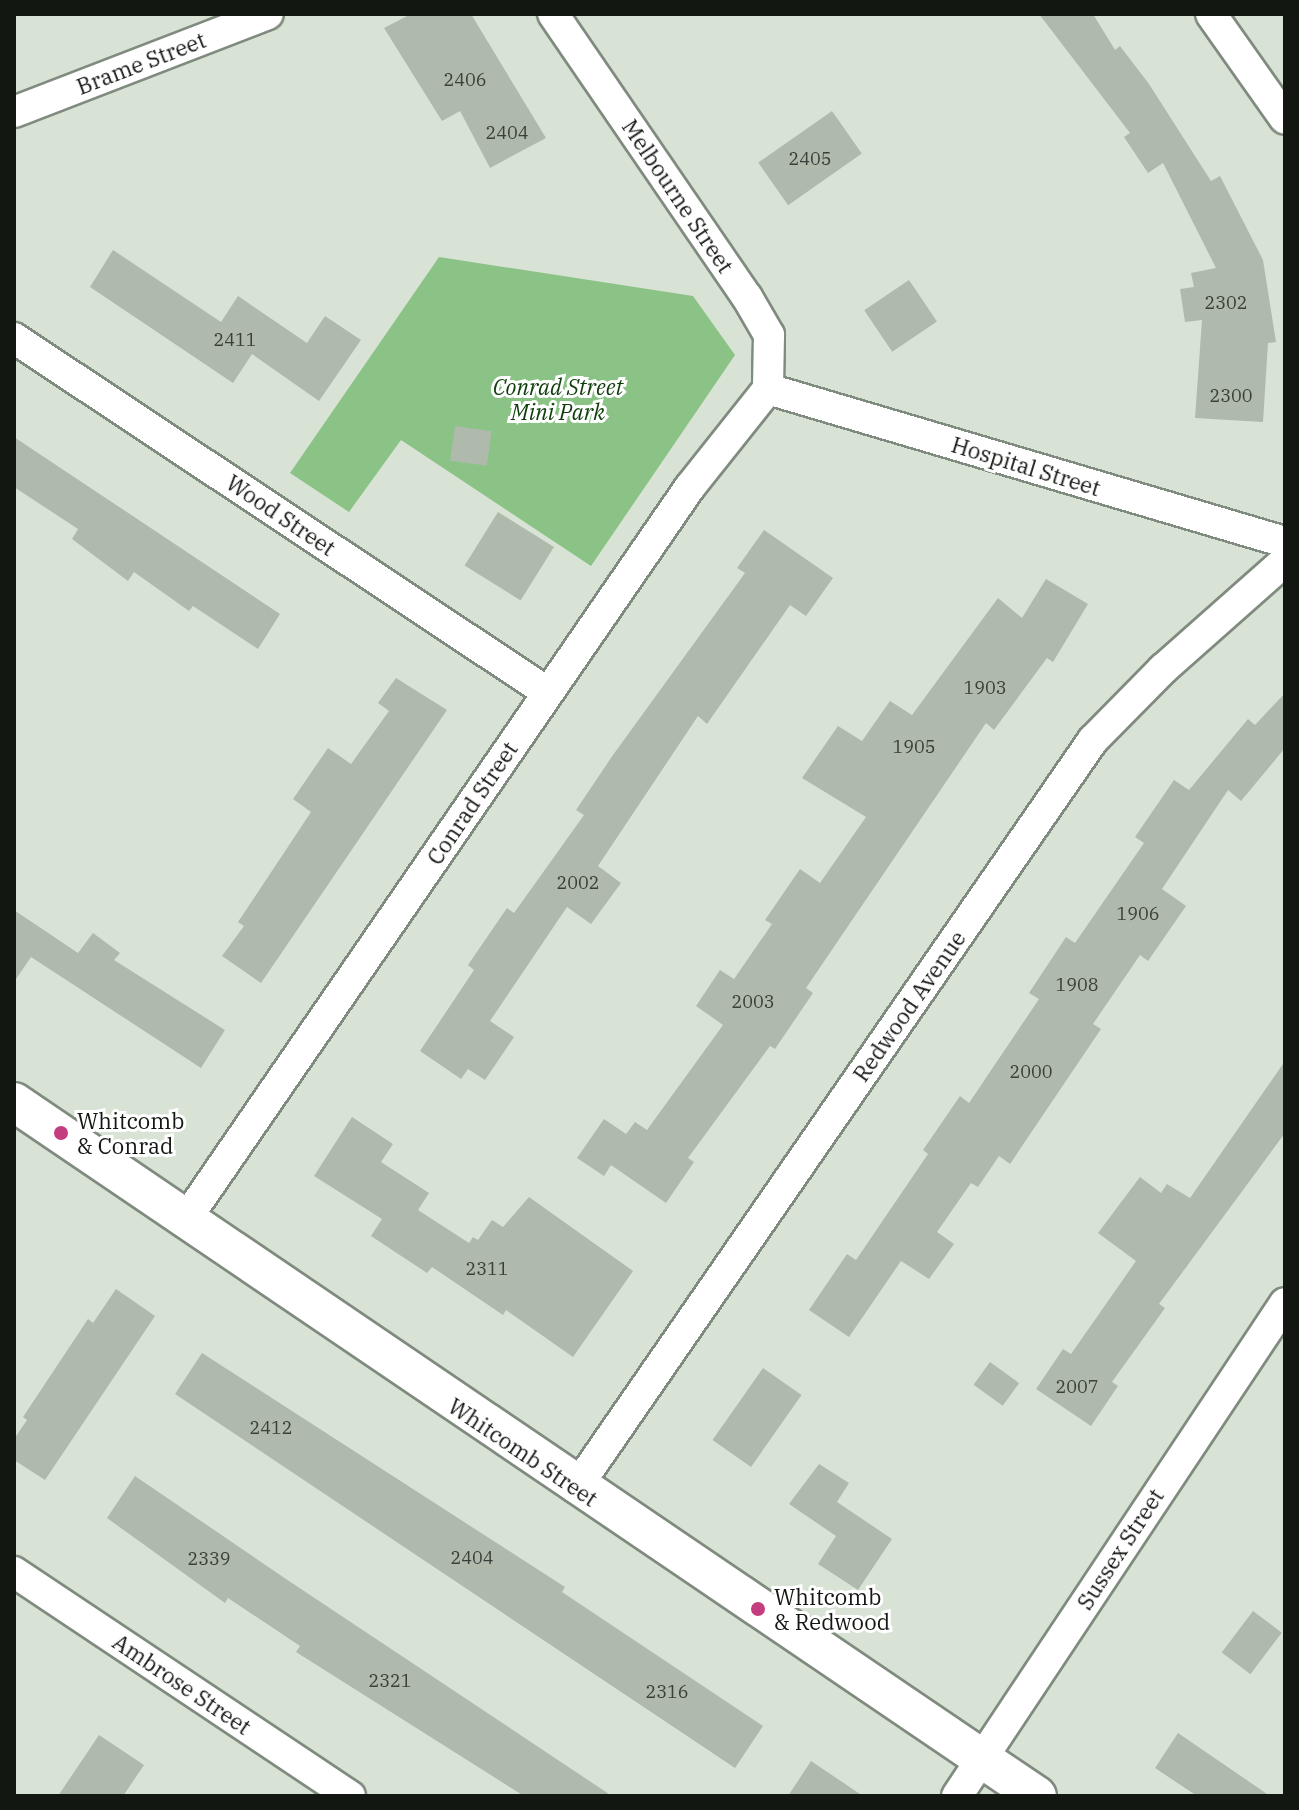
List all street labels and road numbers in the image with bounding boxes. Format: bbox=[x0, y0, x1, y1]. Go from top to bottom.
street label: Brame Street bbox=[73, 26, 209, 100]
street label: Melbourne Street bbox=[617, 114, 739, 278]
street label: Hospital Street bbox=[948, 431, 1104, 501]
street label: Wood Street bbox=[221, 469, 341, 561]
street label: Conrad Street bbox=[421, 737, 523, 869]
street label: Redwood Avenue bbox=[847, 926, 971, 1086]
street label: Whitcomb Street bbox=[443, 1392, 603, 1512]
street label: Sussex Street bbox=[1071, 1484, 1169, 1614]
street label: Ambrose Street bbox=[108, 1628, 256, 1740]

